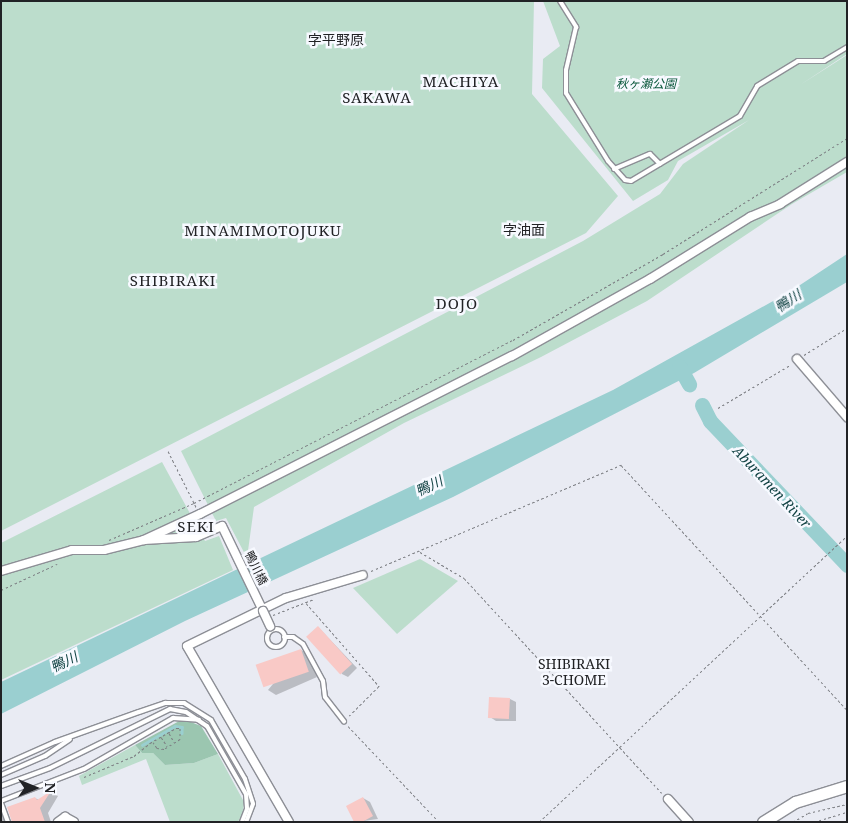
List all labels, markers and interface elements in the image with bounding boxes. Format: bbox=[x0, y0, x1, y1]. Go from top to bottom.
district label: 字平野原 bbox=[308, 32, 364, 48]
district label: MACHIYA bbox=[422, 73, 500, 91]
park label: 秋ヶ瀬公園 bbox=[616, 77, 676, 91]
district label: SAKAWA bbox=[341, 89, 413, 107]
district label: MINAMIMOTOJUKU bbox=[183, 222, 343, 240]
district label: 字油面 bbox=[503, 222, 545, 238]
district label: SHIBIRAKI bbox=[129, 272, 217, 290]
water label: 鴨川 bbox=[772, 286, 804, 316]
district label: DOJO bbox=[435, 295, 479, 313]
water label: Aburamen River bbox=[730, 442, 814, 532]
water label: 鴨川 bbox=[413, 472, 445, 500]
district label: SEKI bbox=[177, 518, 215, 536]
street label: 鴨川橋 bbox=[242, 549, 270, 587]
water label: 鴨川 bbox=[48, 648, 80, 676]
district label: SHIBIRAKI 3-CHOME bbox=[532, 656, 616, 689]
north arrow bbox=[10, 763, 60, 813]
text: N bbox=[41, 782, 60, 794]

